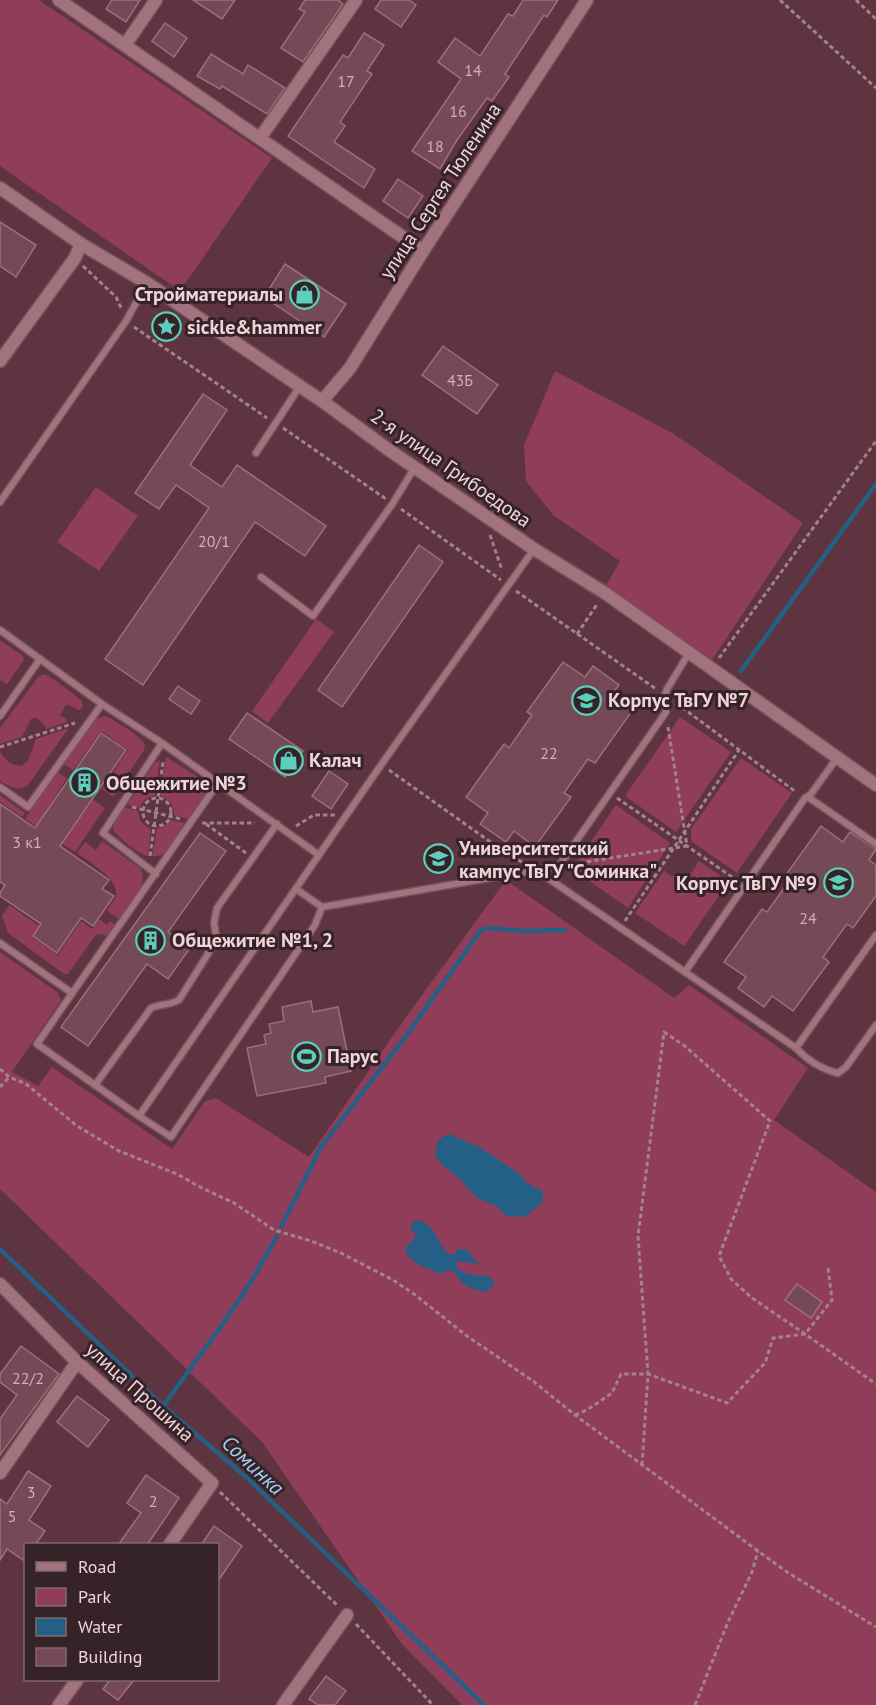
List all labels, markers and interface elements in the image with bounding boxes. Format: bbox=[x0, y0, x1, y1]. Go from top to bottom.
house number: 14 bbox=[464, 60, 482, 80]
house number: 17 bbox=[337, 71, 355, 91]
street label: улица Сергея Тюленина bbox=[373, 98, 507, 284]
house number: 16 bbox=[449, 101, 467, 121]
house number: 18 bbox=[426, 136, 444, 156]
shop icon: Стройматериалы bbox=[288, 278, 320, 310]
place label: Стройматериалы bbox=[135, 281, 283, 307]
place icon: sickle&hammer bbox=[150, 311, 182, 343]
place label: sickle&hammer bbox=[187, 314, 322, 340]
house number: 43Б bbox=[447, 370, 473, 390]
street label: 2-я улица Грибоедова bbox=[366, 403, 536, 533]
house number: 20/1 bbox=[198, 531, 230, 551]
school or university icon: Корпус ТвГУ №7 bbox=[571, 684, 603, 716]
place label: Корпус ТвГУ №7 bbox=[608, 687, 749, 713]
house number: 22 bbox=[540, 743, 558, 763]
shop icon: Калач bbox=[272, 744, 304, 776]
place label: Калач bbox=[309, 747, 362, 773]
building icon: Общежитие №3 bbox=[69, 767, 101, 799]
place label: Общежитие №3 bbox=[106, 770, 247, 796]
house number: 3 к1 bbox=[12, 832, 42, 852]
place label: Университетский кампус ТвГУ "Соминка" bbox=[458, 835, 657, 884]
school or university icon: Университетский кампус ТвГУ "Соминка" bbox=[422, 843, 454, 875]
school or university icon: Корпус ТвГУ №9 bbox=[822, 867, 854, 899]
place label: Корпус ТвГУ №9 bbox=[676, 870, 817, 896]
house number: 24 bbox=[799, 908, 817, 928]
building icon: Общежитие №1, 2 bbox=[135, 924, 167, 956]
place label: Общежитие №1, 2 bbox=[172, 927, 333, 953]
sports icon: Парус bbox=[290, 1040, 322, 1072]
place label: Парус bbox=[327, 1043, 379, 1069]
street label: улица Прошина bbox=[80, 1336, 200, 1448]
house number: 22/2 bbox=[12, 1368, 44, 1388]
water label: Соминка bbox=[216, 1429, 290, 1501]
house number: 3 bbox=[27, 1482, 35, 1502]
house number: 2 bbox=[149, 1491, 157, 1511]
house number: 5 bbox=[8, 1506, 16, 1526]
legend bbox=[24, 1543, 219, 1681]
text: Road bbox=[78, 1555, 116, 1578]
text: Park bbox=[78, 1585, 111, 1608]
text: Water bbox=[78, 1615, 122, 1638]
text: Building bbox=[78, 1645, 142, 1668]

